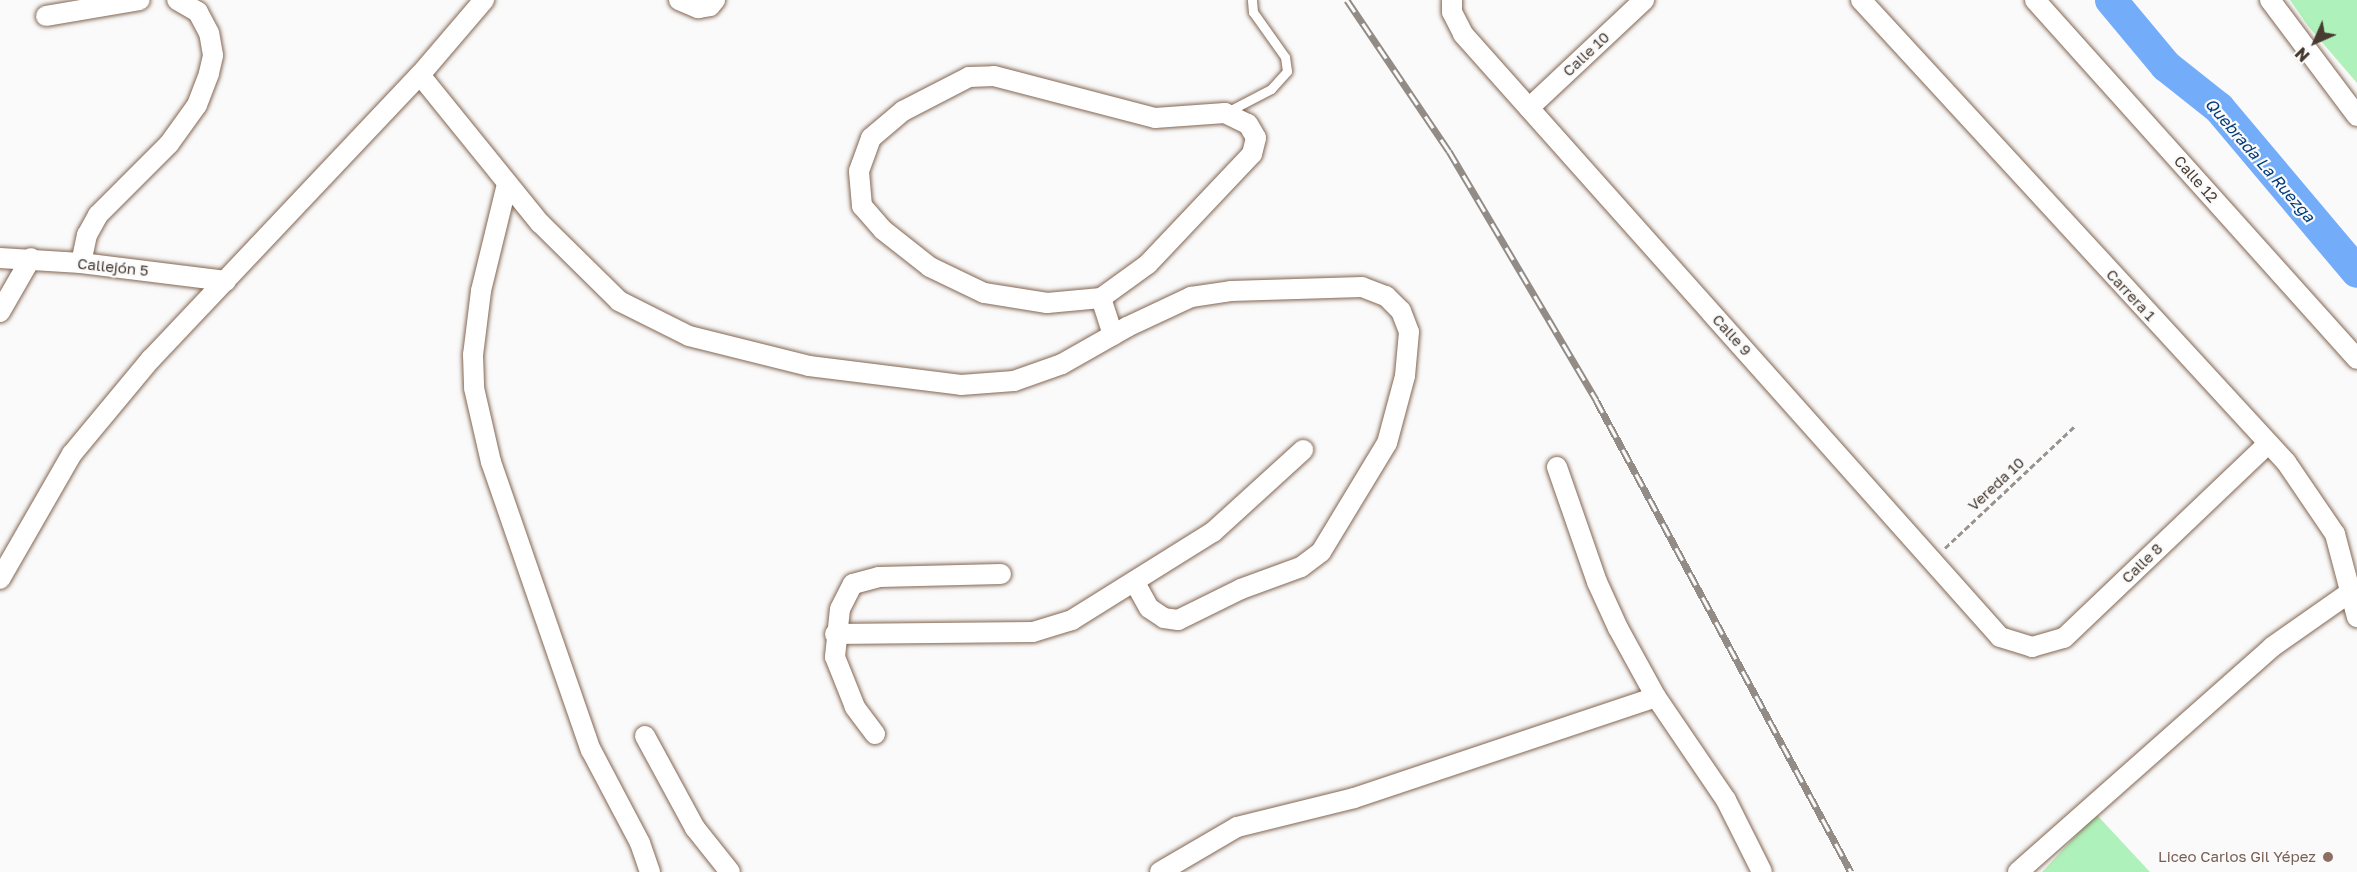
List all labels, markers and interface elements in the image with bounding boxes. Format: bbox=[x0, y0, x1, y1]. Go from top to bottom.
north arrow bbox=[2285, 12, 2345, 72]
street label: Calle 10 bbox=[1559, 28, 1613, 80]
text: N bbox=[2291, 43, 2314, 66]
water label: Quebrada La Ruezga bbox=[2201, 94, 2319, 226]
street label: Calle 12 bbox=[2170, 152, 2222, 206]
street label: Callejón 5 bbox=[76, 254, 150, 280]
street label: Carrera 1 bbox=[2103, 265, 2159, 325]
street label: Calle 9 bbox=[1709, 311, 1755, 359]
street label: Vereda 10 bbox=[1964, 453, 2028, 515]
street label: Calle 8 bbox=[2118, 539, 2166, 587]
place label: Liceo Carlos Gil Yépez bbox=[2158, 848, 2316, 866]
marker: Liceo Carlos Gil Yépez bbox=[2321, 850, 2335, 864]

